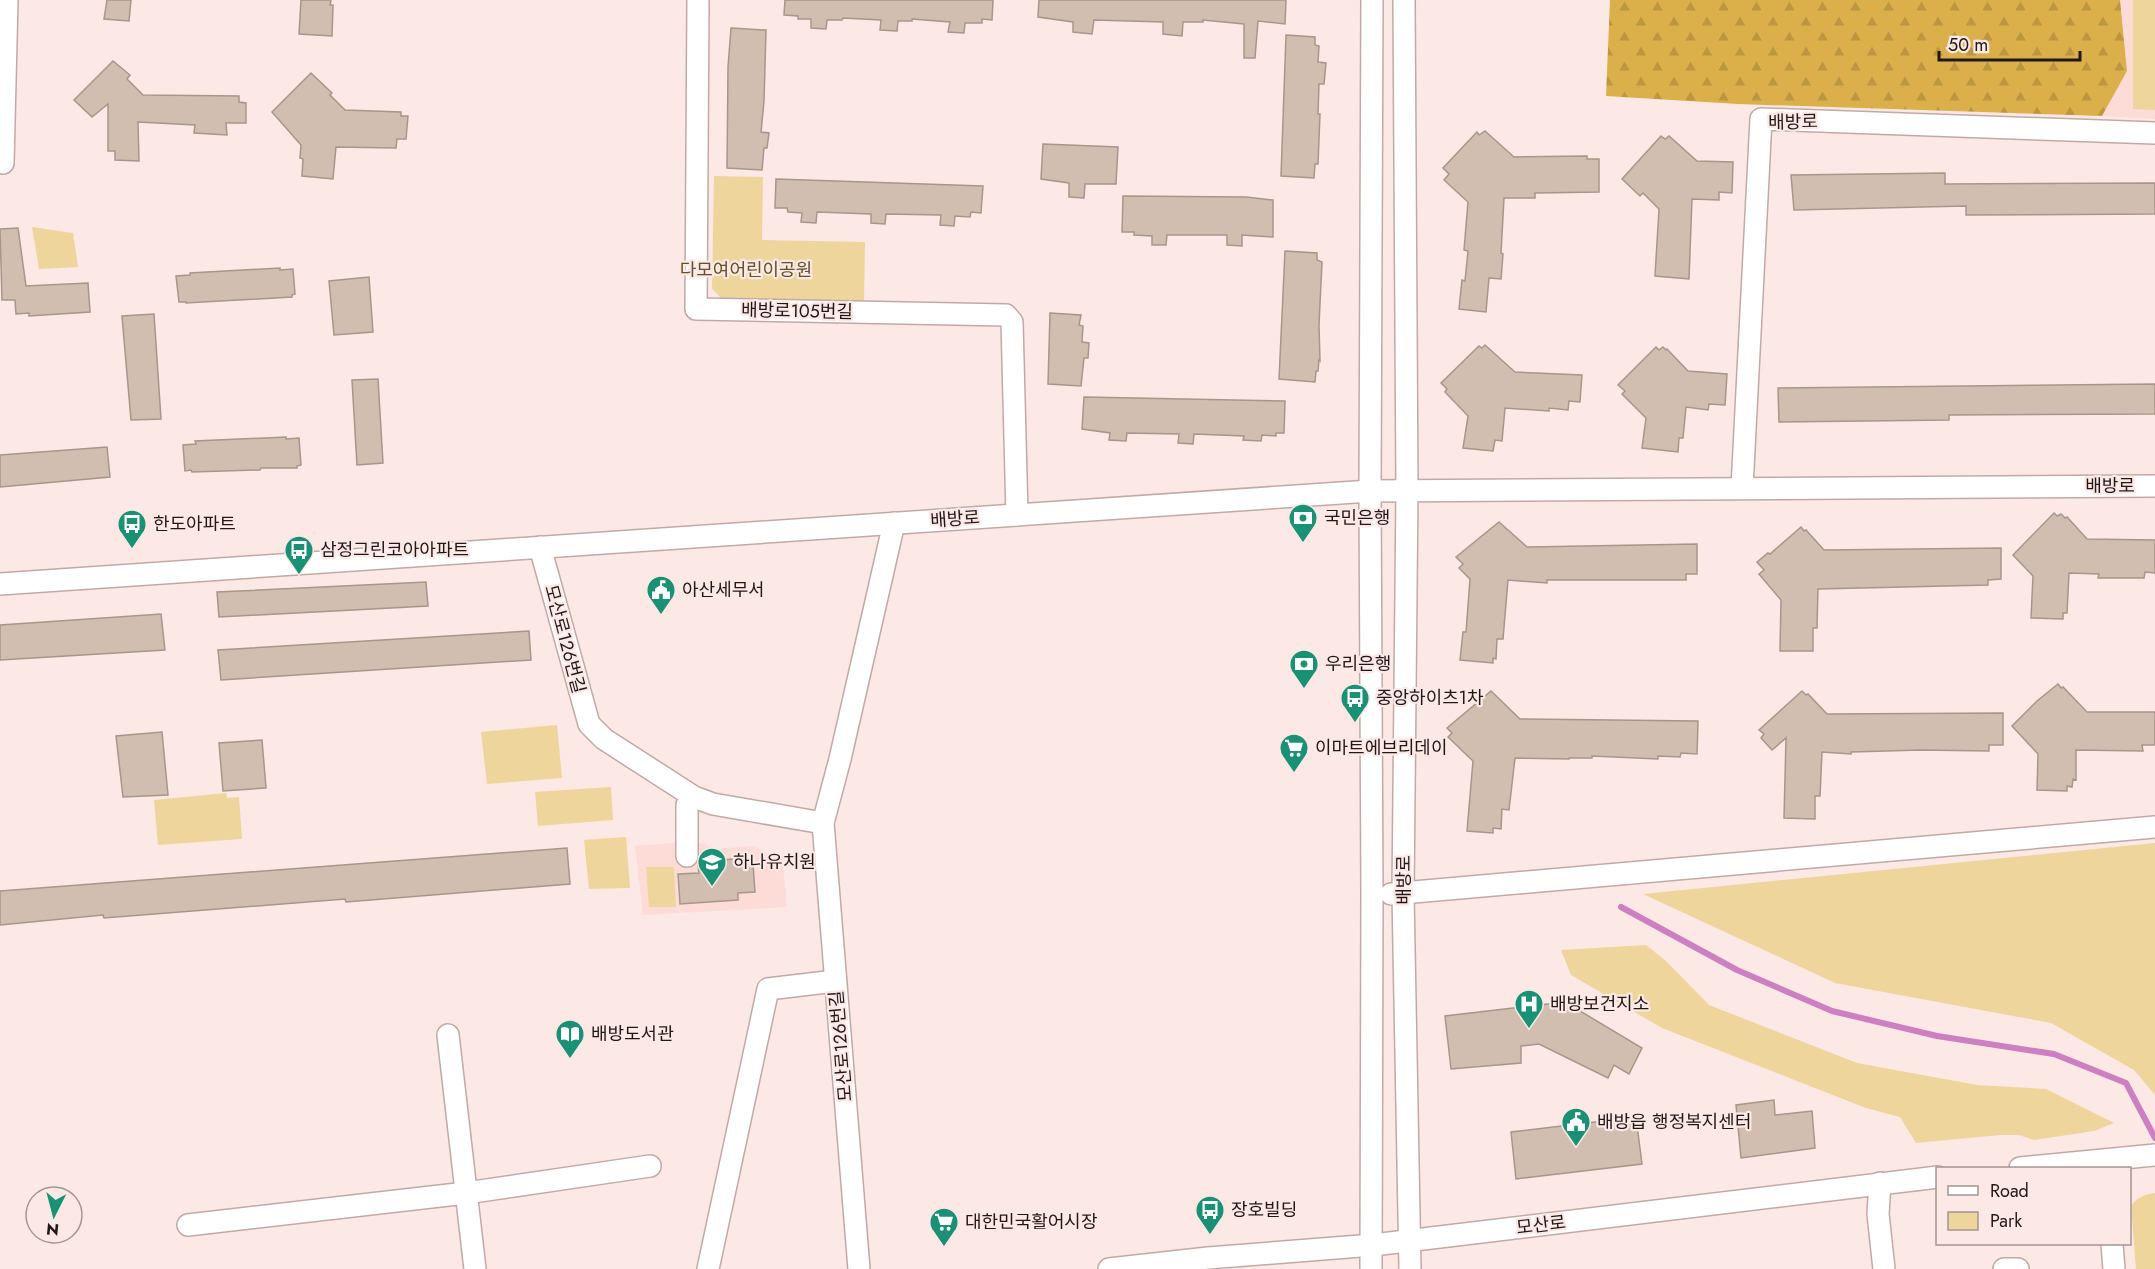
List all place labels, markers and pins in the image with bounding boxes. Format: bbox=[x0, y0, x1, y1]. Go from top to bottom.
bank icon: 국민은행 bbox=[1287, 502, 1319, 544]
place label: 국민은행 bbox=[1324, 505, 1390, 531]
bus stop icon: 한도아파트 bbox=[116, 508, 148, 550]
place label: 한도아파트 bbox=[153, 511, 236, 537]
bus stop icon: 삼정그린코아아파트 bbox=[283, 534, 315, 576]
place label: 삼정그린코아아파트 bbox=[320, 537, 469, 563]
public building icon: 아산세무서 bbox=[645, 574, 677, 616]
place label: 아산세무서 bbox=[682, 577, 765, 603]
bank icon: 우리은행 bbox=[1288, 648, 1320, 690]
place label: 우리은행 bbox=[1325, 651, 1391, 677]
bus stop icon: 중앙하이츠1차 bbox=[1339, 682, 1371, 724]
place label: 중앙하이츠1차 bbox=[1376, 685, 1484, 711]
supermarket icon: 이마트에브리데이 bbox=[1278, 732, 1310, 774]
place label: 이마트에브리데이 bbox=[1315, 735, 1447, 761]
school or university icon: 하나유치원 bbox=[696, 846, 728, 888]
place label: 하나유치원 bbox=[733, 849, 816, 875]
hospital icon: 배방보건지소 bbox=[1513, 988, 1545, 1030]
place label: 배방보건지소 bbox=[1550, 991, 1649, 1017]
library icon: 배방도서관 bbox=[554, 1018, 586, 1060]
place label: 배방도서관 bbox=[591, 1021, 674, 1047]
public building icon: 배방읍 행정복지센터 bbox=[1560, 1106, 1592, 1148]
place label: 배방읍 행정복지센터 bbox=[1597, 1109, 1751, 1135]
bus stop icon: 장호빌딩 bbox=[1194, 1194, 1226, 1236]
place label: 장호빌딩 bbox=[1231, 1197, 1297, 1223]
supermarket icon: 대한민국활어시장 bbox=[928, 1206, 960, 1248]
place label: 대한민국활어시장 bbox=[965, 1209, 1097, 1235]

